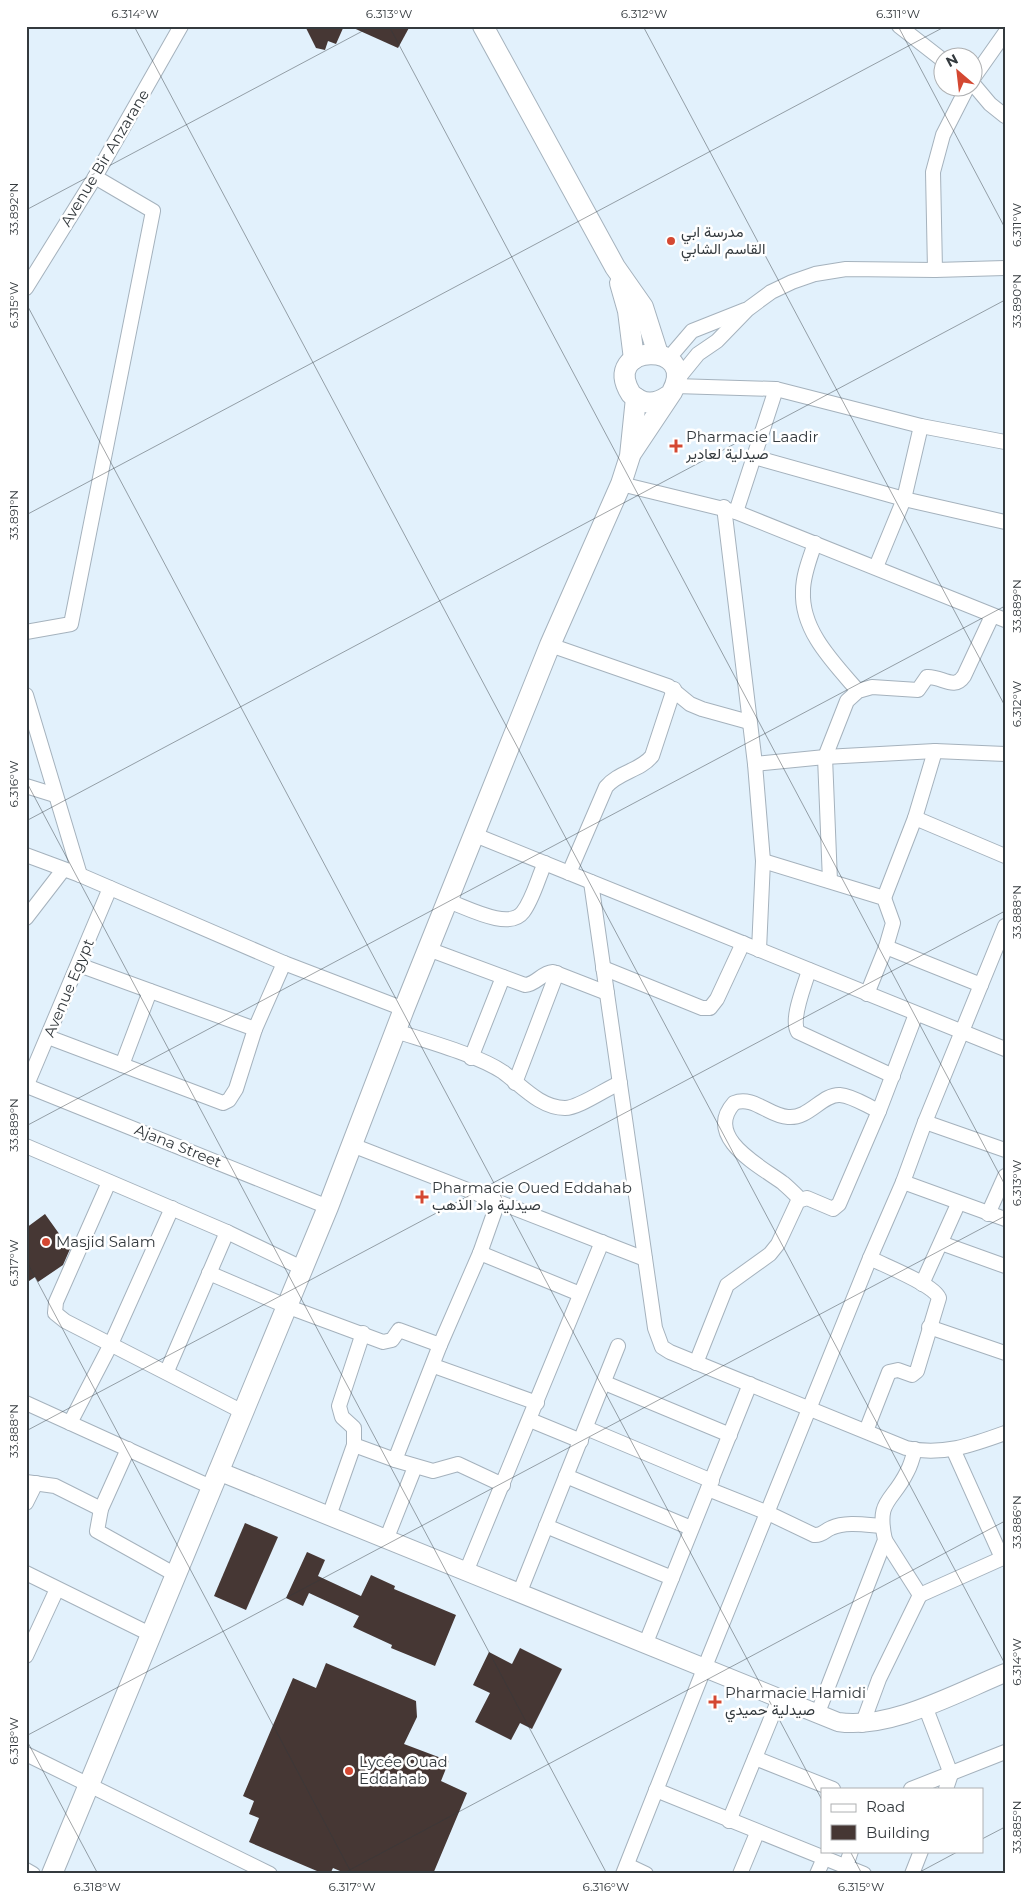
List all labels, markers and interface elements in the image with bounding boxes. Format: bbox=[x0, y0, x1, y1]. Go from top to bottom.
text: 6.314°W bbox=[111, 6, 159, 21]
text: 6.313°W bbox=[366, 6, 412, 21]
text: 6.312°W bbox=[621, 6, 667, 21]
text: 6.311°W bbox=[876, 6, 920, 21]
north arrow bbox=[934, 48, 984, 98]
text: N bbox=[943, 50, 961, 71]
street label: Avenue Bir Anzarane bbox=[56, 86, 153, 230]
text: 33.892°N bbox=[6, 183, 21, 235]
text: 6.311°W bbox=[1009, 203, 1024, 247]
place label: مدرسة ابي القاسم الشابي bbox=[681, 222, 765, 262]
marker: مدرسة ابي القاسم الشابي bbox=[665, 235, 677, 247]
text: 33.890°N bbox=[1009, 274, 1024, 328]
text: 6.315°W bbox=[6, 282, 21, 328]
place label: Pharmacie Laadir صيدلية لعادير bbox=[685, 427, 819, 463]
marker: Pharmacie Laadir صيدلية لعادير bbox=[670, 440, 682, 452]
text: 33.891°N bbox=[6, 490, 21, 540]
text: 33.889°N bbox=[1009, 579, 1024, 633]
text: 6.312°W bbox=[1009, 681, 1024, 727]
text: 6.316°W bbox=[6, 761, 21, 807]
text: 33.888°N bbox=[1009, 885, 1024, 939]
street label: Avenue Egypt bbox=[39, 936, 98, 1040]
text: 33.889°N bbox=[6, 1098, 21, 1152]
street label: Ajana Street bbox=[132, 1119, 224, 1172]
text: 6.313°W bbox=[1009, 1160, 1024, 1206]
place label: Pharmacie Oued Eddahab صيدلية واد الذهب bbox=[432, 1178, 632, 1214]
marker: Pharmacie Oued Eddahab صيدلية واد الذهب bbox=[416, 1191, 428, 1203]
place label: Masjid Salam bbox=[56, 1232, 156, 1251]
marker: Masjid Salam bbox=[40, 1236, 52, 1248]
text: 6.317°W bbox=[6, 1239, 21, 1287]
text: 33.888°N bbox=[6, 1404, 21, 1458]
text: 33.886°N bbox=[1009, 1495, 1024, 1549]
text: 6.314°W bbox=[1009, 1638, 1024, 1686]
place label: Pharmacie Hamidi صيدلية حميدي bbox=[725, 1683, 866, 1723]
marker: Pharmacie Hamidi صيدلية حميدي bbox=[709, 1696, 721, 1708]
text: 6.318°W bbox=[6, 1717, 21, 1765]
place label: Lycée Ouad Eddahab bbox=[359, 1752, 448, 1788]
marker: Lycée Ouad Eddahab bbox=[343, 1765, 355, 1777]
legend bbox=[821, 1788, 984, 1852]
text: Road bbox=[866, 1797, 905, 1816]
text: 33.885°N bbox=[1009, 1801, 1024, 1853]
text: Building bbox=[866, 1823, 930, 1842]
text: 6.318°W bbox=[73, 1879, 121, 1894]
text: 6.317°W bbox=[328, 1879, 376, 1894]
text: 6.316°W bbox=[583, 1879, 629, 1894]
text: 6.315°W bbox=[838, 1879, 884, 1894]

